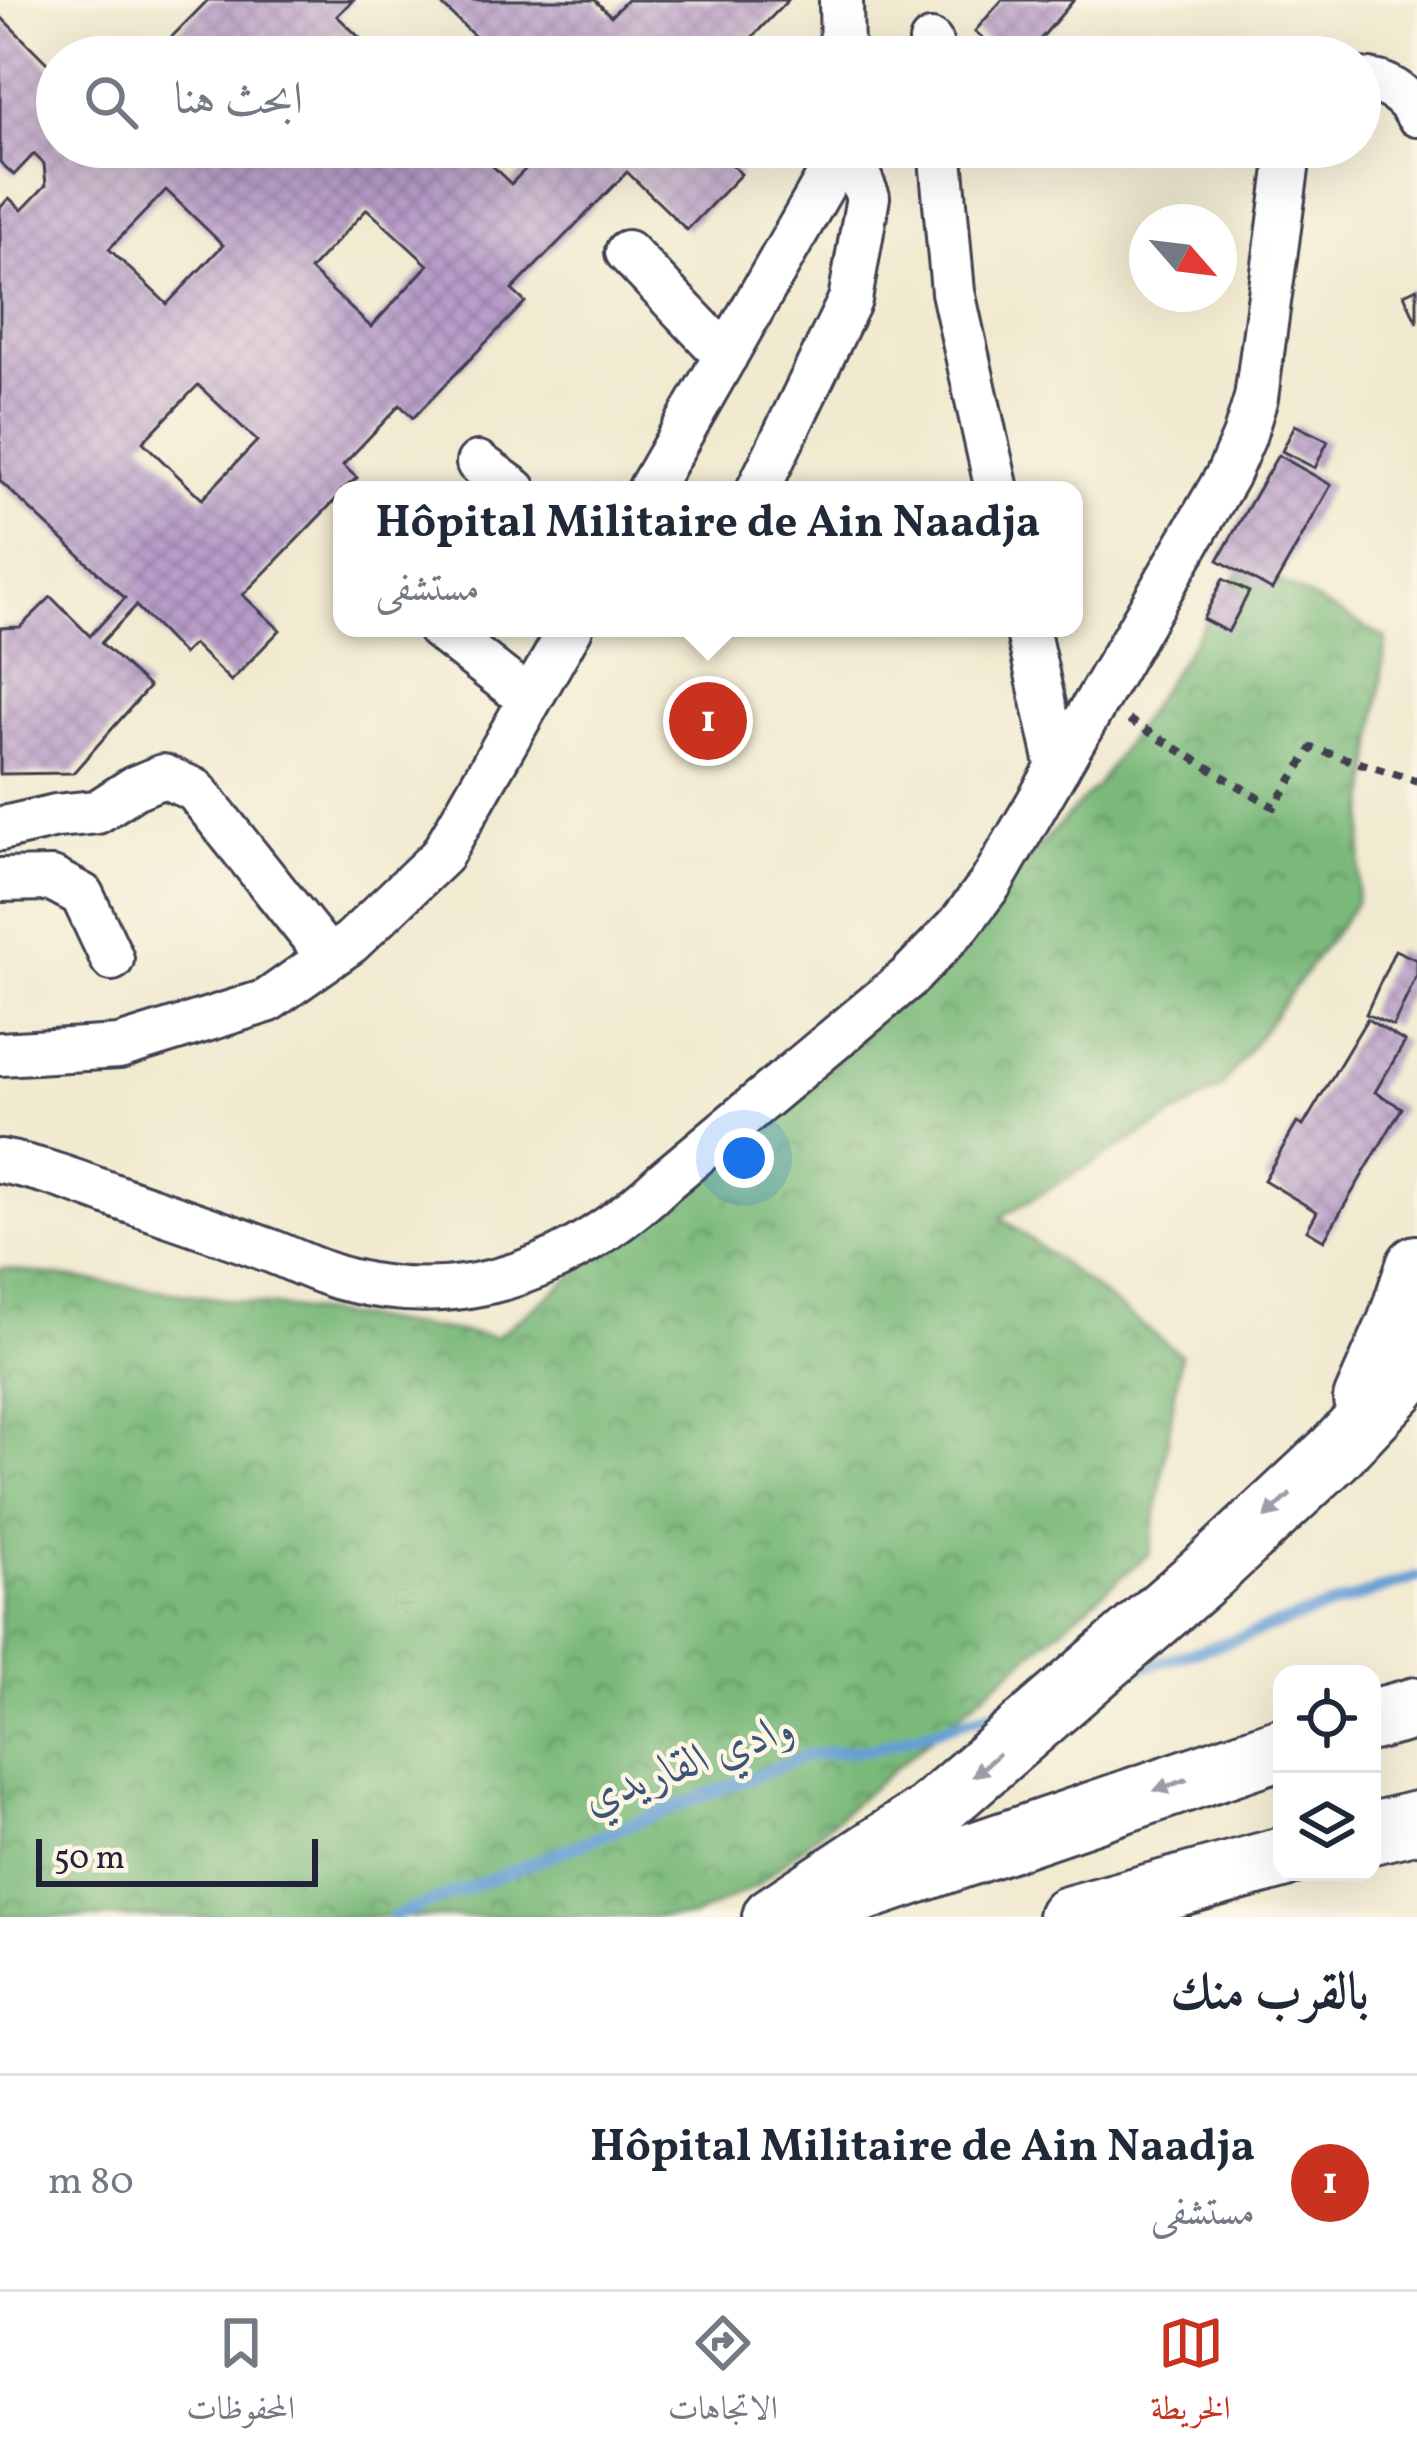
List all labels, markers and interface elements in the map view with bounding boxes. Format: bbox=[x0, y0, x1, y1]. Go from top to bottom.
search box bbox=[36, 36, 1381, 168]
icon: search bbox=[78, 69, 144, 135]
text: ابحث هنا bbox=[174, 70, 303, 133]
north arrow bbox=[1129, 204, 1237, 312]
popup bbox=[333, 481, 1083, 637]
text: Hôpital Militaire de Ain Naadja bbox=[376, 493, 1040, 556]
text: مستشفى bbox=[376, 563, 480, 617]
pin: 1 bbox=[669, 676, 747, 766]
your location bbox=[714, 1128, 774, 1188]
one-way arrow bbox=[1264, 1492, 1293, 1520]
map controls bbox=[1273, 1665, 1381, 1881]
button: locate bbox=[1273, 1665, 1381, 1773]
water label: وادي القاريدي bbox=[575, 1698, 805, 1832]
one-way arrow bbox=[971, 1751, 1001, 1778]
button: layers bbox=[1273, 1773, 1381, 1881]
one-way arrow bbox=[1152, 1777, 1189, 1796]
scale bar bbox=[36, 1833, 318, 1886]
text: 50 m bbox=[54, 1837, 125, 1883]
text: بالقرب منك bbox=[1170, 1959, 1369, 2030]
text: Hôpital Militaire de Ain Naadja bbox=[590, 2117, 1255, 2180]
text: 80 m bbox=[48, 2156, 134, 2210]
text: 1 bbox=[1322, 2156, 1338, 2210]
text: مستشفى bbox=[1151, 2187, 1255, 2241]
tab: المحفوظات bbox=[186, 2310, 295, 2440]
tab: الاتجاهات bbox=[668, 2310, 778, 2440]
tab: الخريطة bbox=[1150, 2310, 1231, 2440]

